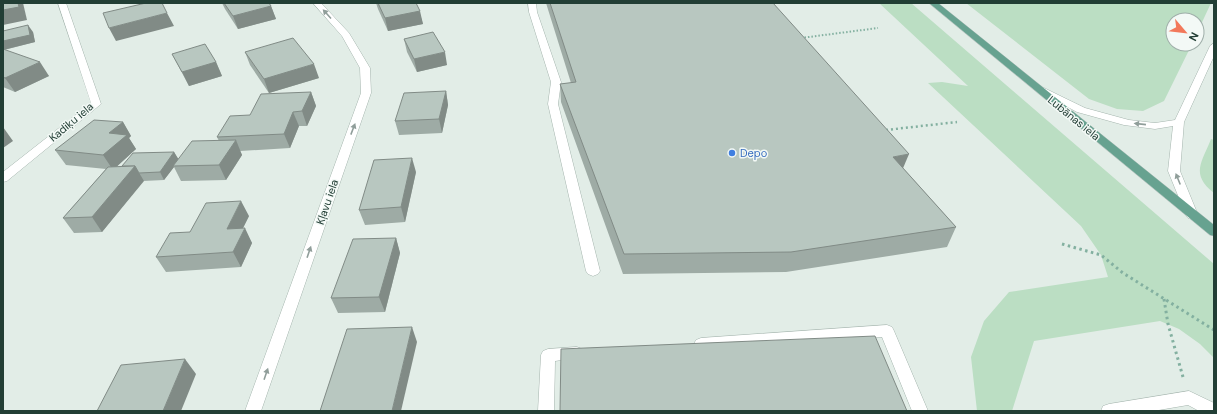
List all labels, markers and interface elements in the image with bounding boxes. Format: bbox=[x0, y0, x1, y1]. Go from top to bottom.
one-way arrow bbox=[323, 10, 332, 19]
north arrow bbox=[1165, 12, 1205, 52]
text: N bbox=[1186, 30, 1202, 44]
street label: Lubānas iela bbox=[1045, 93, 1103, 143]
street label: Kadiķu iela bbox=[46, 99, 96, 145]
one-way arrow bbox=[1134, 121, 1146, 127]
one-way arrow bbox=[350, 123, 356, 135]
place label: Depo bbox=[740, 146, 767, 160]
marker: Depo bbox=[727, 148, 737, 158]
one-way arrow bbox=[1174, 172, 1180, 184]
street label: Kļavu iela bbox=[313, 177, 341, 227]
one-way arrow bbox=[306, 245, 312, 257]
one-way arrow bbox=[263, 368, 269, 380]

